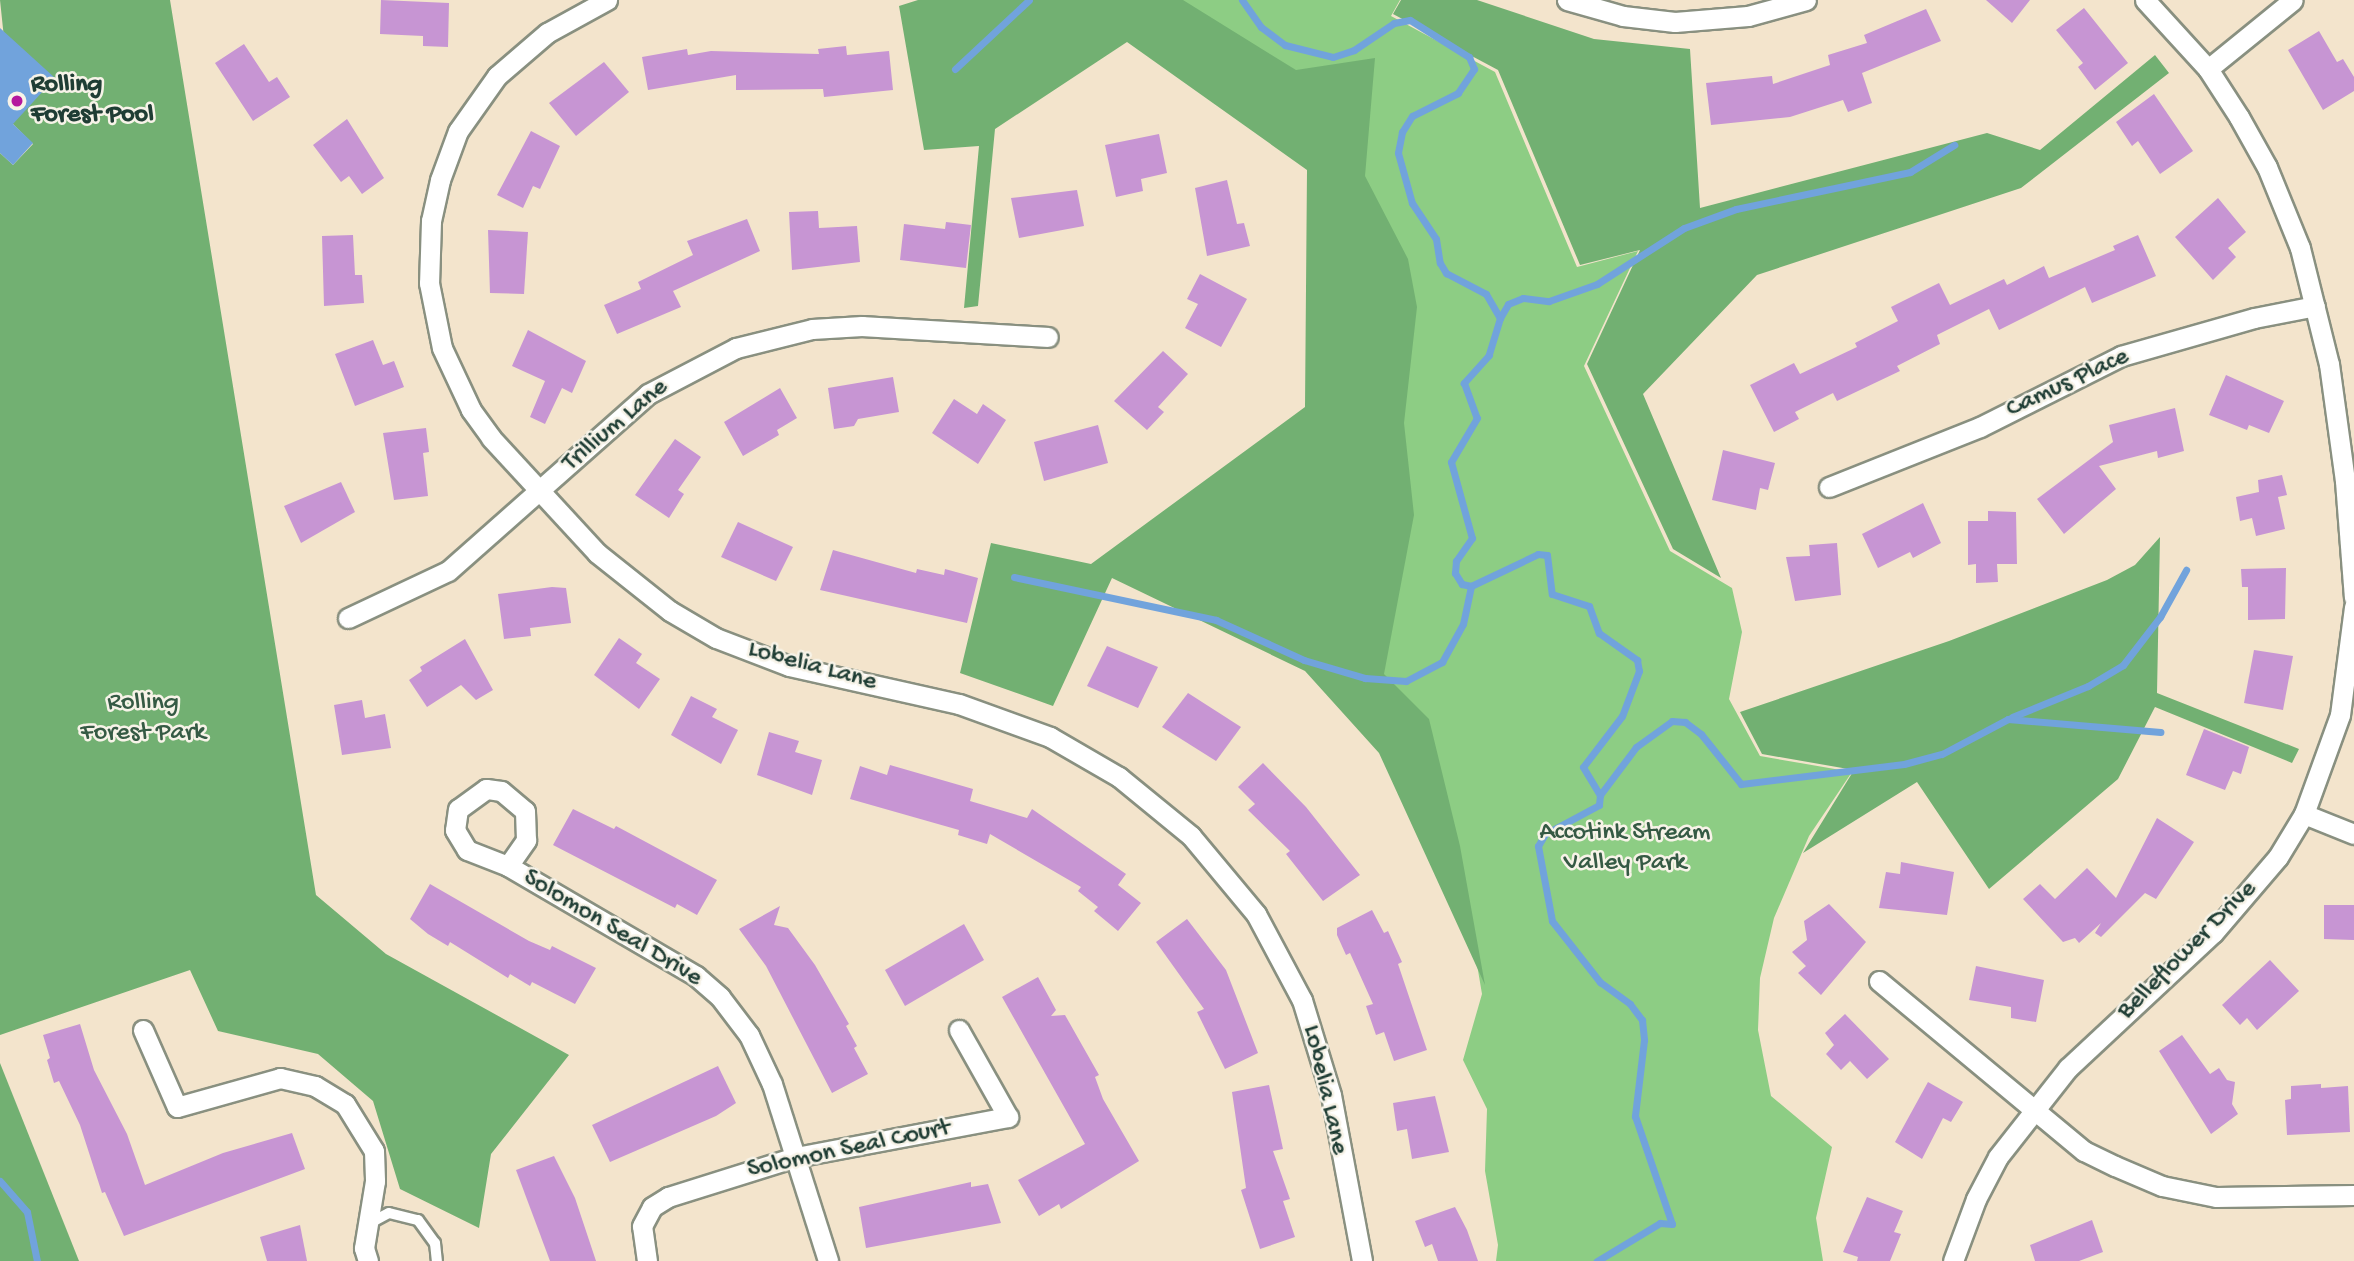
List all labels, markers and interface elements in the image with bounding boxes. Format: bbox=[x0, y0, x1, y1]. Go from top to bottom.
place label: Rolling Forest Pool bbox=[31, 70, 154, 132]
marker: Rolling Forest Pool bbox=[9, 93, 25, 109]
street label: Camus Place bbox=[2002, 342, 2134, 426]
street label: Trillium Lane bbox=[557, 373, 675, 479]
street label: Lobelia Lane bbox=[744, 635, 880, 699]
park label: Rolling Forest Park bbox=[80, 688, 206, 750]
park label: Accotink Stream Valley Park bbox=[1539, 818, 1711, 880]
street label: Solomon Seal Drive bbox=[517, 863, 707, 995]
street label: Belleflower Drive bbox=[2112, 875, 2264, 1027]
street label: Lobelia Lane bbox=[1294, 1022, 1354, 1158]
street label: Solomon Seal Court bbox=[745, 1113, 953, 1187]

